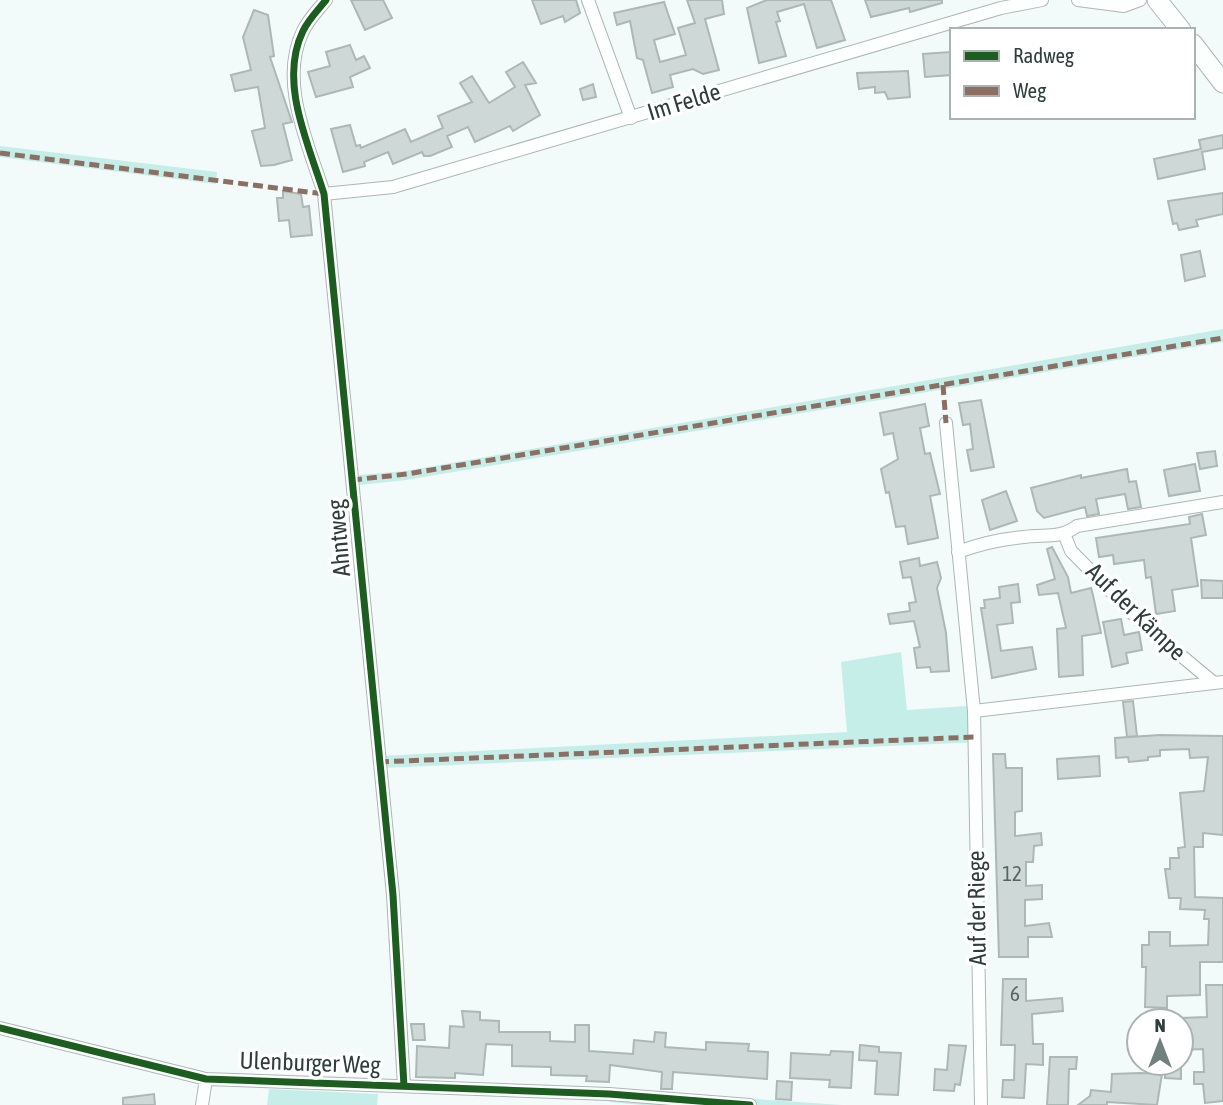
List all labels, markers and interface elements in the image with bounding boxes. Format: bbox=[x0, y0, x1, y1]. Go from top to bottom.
legend bbox=[950, 28, 1195, 119]
text: Radweg bbox=[1013, 43, 1074, 67]
street label: Im Felde bbox=[644, 78, 724, 125]
text: Weg bbox=[1013, 78, 1046, 102]
street label: Ahntweg bbox=[322, 498, 355, 578]
street label: Auf der Kämpe bbox=[1081, 558, 1192, 666]
street label: Auf der Riege bbox=[962, 850, 991, 966]
house number: 12 bbox=[1002, 861, 1022, 885]
house number: 6 bbox=[1010, 981, 1020, 1005]
north arrow bbox=[1125, 1007, 1195, 1077]
text: N bbox=[1154, 1014, 1166, 1036]
street label: Ulenburger Weg bbox=[239, 1047, 382, 1078]

